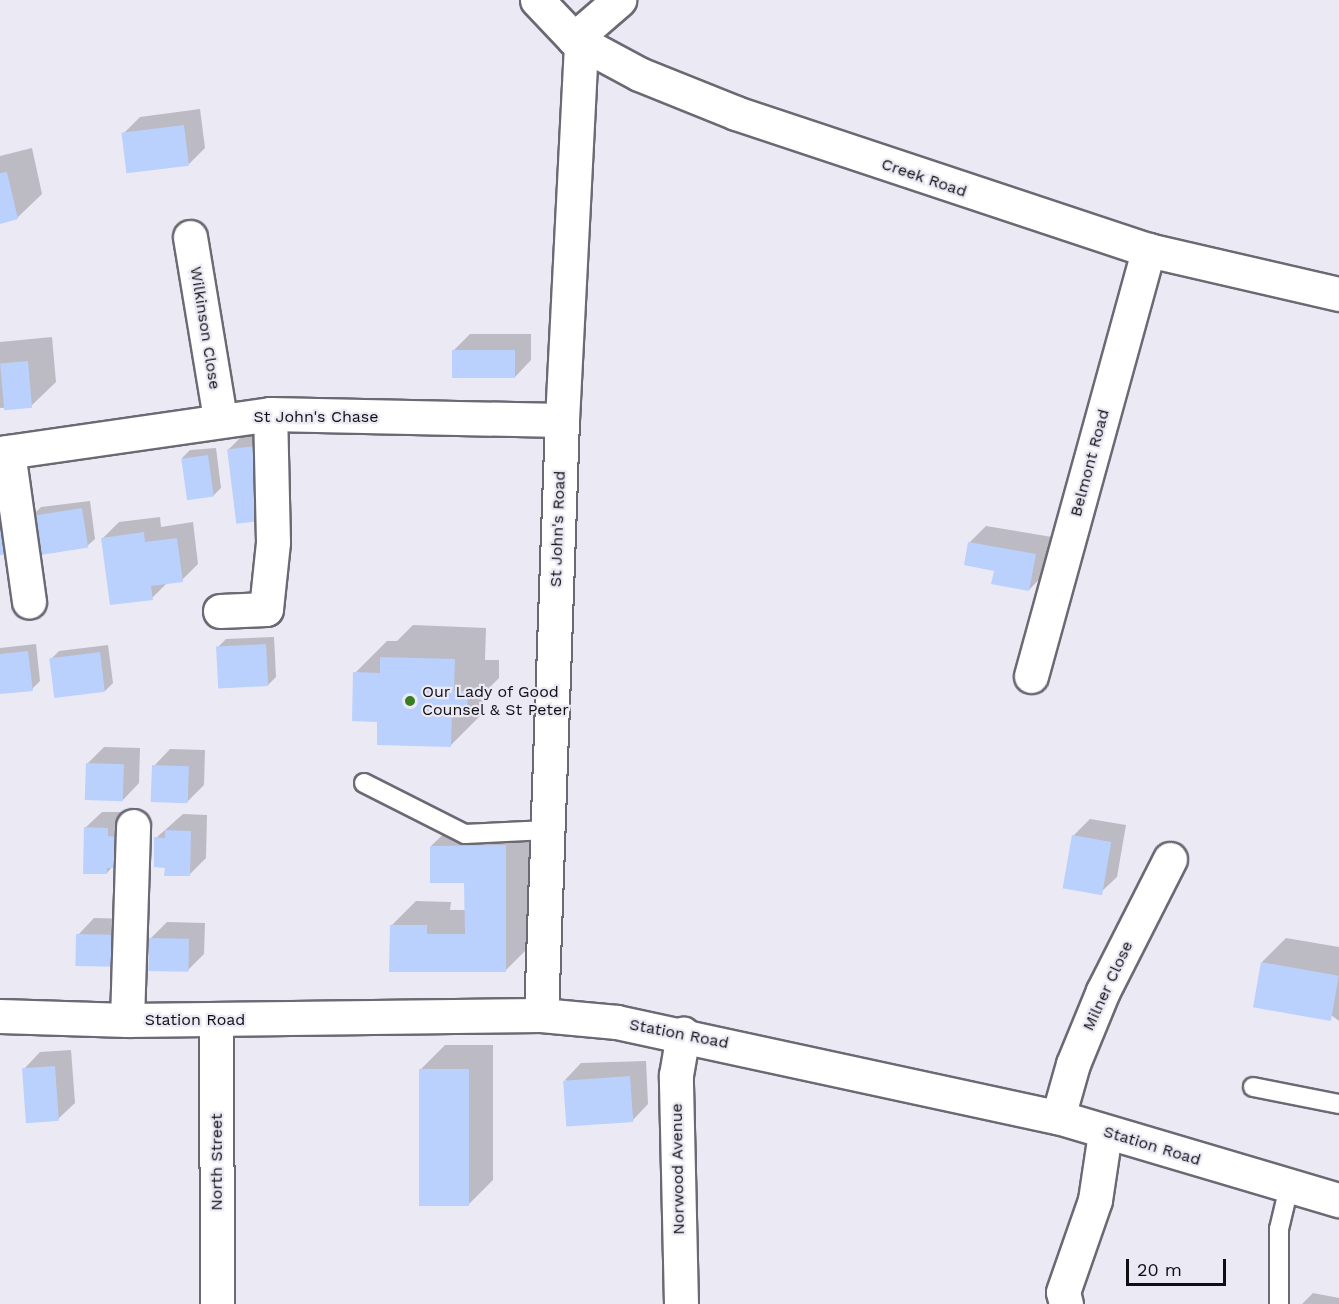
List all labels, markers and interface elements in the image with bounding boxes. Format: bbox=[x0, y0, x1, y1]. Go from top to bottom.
street label: Creek Road bbox=[879, 154, 969, 202]
street label: Wilkinson Close bbox=[186, 265, 224, 391]
street label: St John's Chase bbox=[253, 407, 379, 427]
street label: Belmont Road bbox=[1066, 407, 1114, 519]
street label: St John's Road bbox=[546, 470, 570, 588]
place label: Our Lady of Good Counsel & St Peter bbox=[422, 682, 569, 720]
marker: Our Lady of Good Counsel & St Peter bbox=[403, 694, 417, 708]
street label: Milner Close bbox=[1079, 938, 1137, 1034]
street label: Station Road bbox=[145, 1010, 245, 1030]
street label: Station Road bbox=[628, 1015, 730, 1053]
street label: Norwood Avenue bbox=[667, 1103, 689, 1235]
street label: North Street bbox=[207, 1113, 227, 1211]
street label: Station Road bbox=[1101, 1122, 1203, 1170]
scale bar bbox=[1129, 1247, 1230, 1285]
text: 20 m bbox=[1137, 1259, 1182, 1280]

